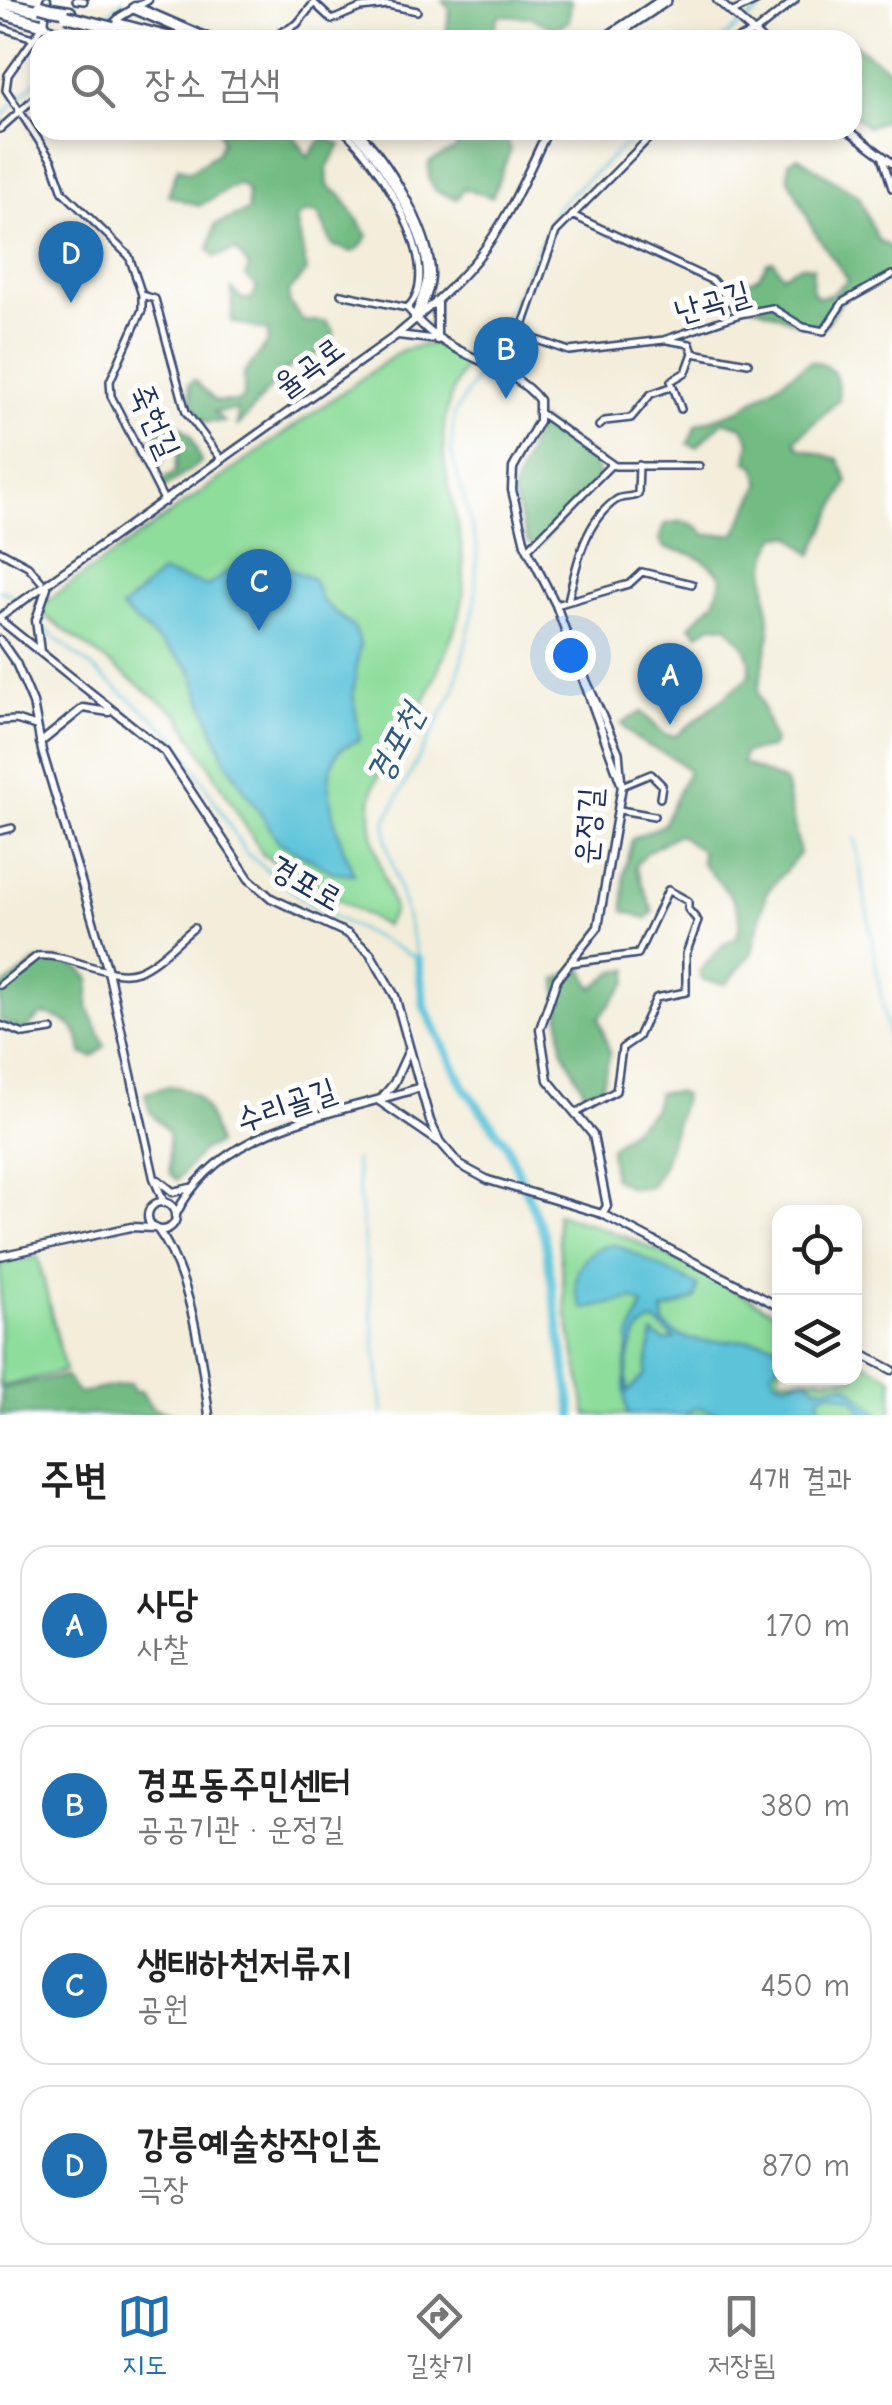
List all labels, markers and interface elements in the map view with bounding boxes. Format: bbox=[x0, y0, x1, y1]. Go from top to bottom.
search box bbox=[30, 30, 862, 140]
icon: search bbox=[65, 58, 120, 113]
text: 장소 검색 bbox=[145, 62, 280, 106]
pin: D bbox=[38, 220, 104, 303]
street label: 난곡길 bbox=[670, 274, 754, 330]
pin: B bbox=[474, 316, 538, 399]
street label: 율곡로 bbox=[267, 329, 351, 405]
street label: 죽헌길 bbox=[122, 378, 188, 464]
pin: C bbox=[226, 548, 292, 631]
your location bbox=[545, 630, 596, 681]
pin: A bbox=[638, 642, 702, 725]
water label: 경포천 bbox=[357, 694, 435, 791]
street label: 운정길 bbox=[567, 786, 609, 866]
street label: 경포로 bbox=[263, 848, 349, 918]
street label: 수리골길 bbox=[231, 1071, 341, 1139]
map controls bbox=[772, 1205, 862, 1385]
button: locate bbox=[772, 1205, 862, 1295]
button: layers bbox=[772, 1295, 862, 1385]
text: 주변 bbox=[40, 1455, 108, 1504]
text: 4개 결과 bbox=[749, 1461, 852, 1498]
text: 사당 bbox=[137, 1582, 198, 1626]
text: A bbox=[66, 1607, 83, 1644]
text: 170 m bbox=[766, 1607, 850, 1644]
text: 사찰 bbox=[137, 1630, 189, 1667]
text: 경포동주민센터 bbox=[137, 1762, 351, 1806]
text: B bbox=[65, 1787, 84, 1824]
text: 380 m bbox=[761, 1787, 850, 1824]
text: 공공기관 · 운정길 bbox=[137, 1810, 344, 1847]
text: 생태하천저류지 bbox=[137, 1942, 351, 1986]
text: C bbox=[65, 1967, 84, 2004]
text: 450 m bbox=[761, 1967, 850, 2004]
text: 공원 bbox=[137, 1990, 189, 2027]
text: 강릉예술창작인촌 bbox=[137, 2122, 382, 2166]
text: D bbox=[65, 2147, 84, 2184]
text: 870 m bbox=[762, 2147, 850, 2184]
text: 극장 bbox=[137, 2170, 189, 2207]
tab: 지도 bbox=[117, 2289, 172, 2384]
tab: 길찾기 bbox=[406, 2289, 474, 2384]
tab: 저장됨 bbox=[707, 2289, 775, 2384]

